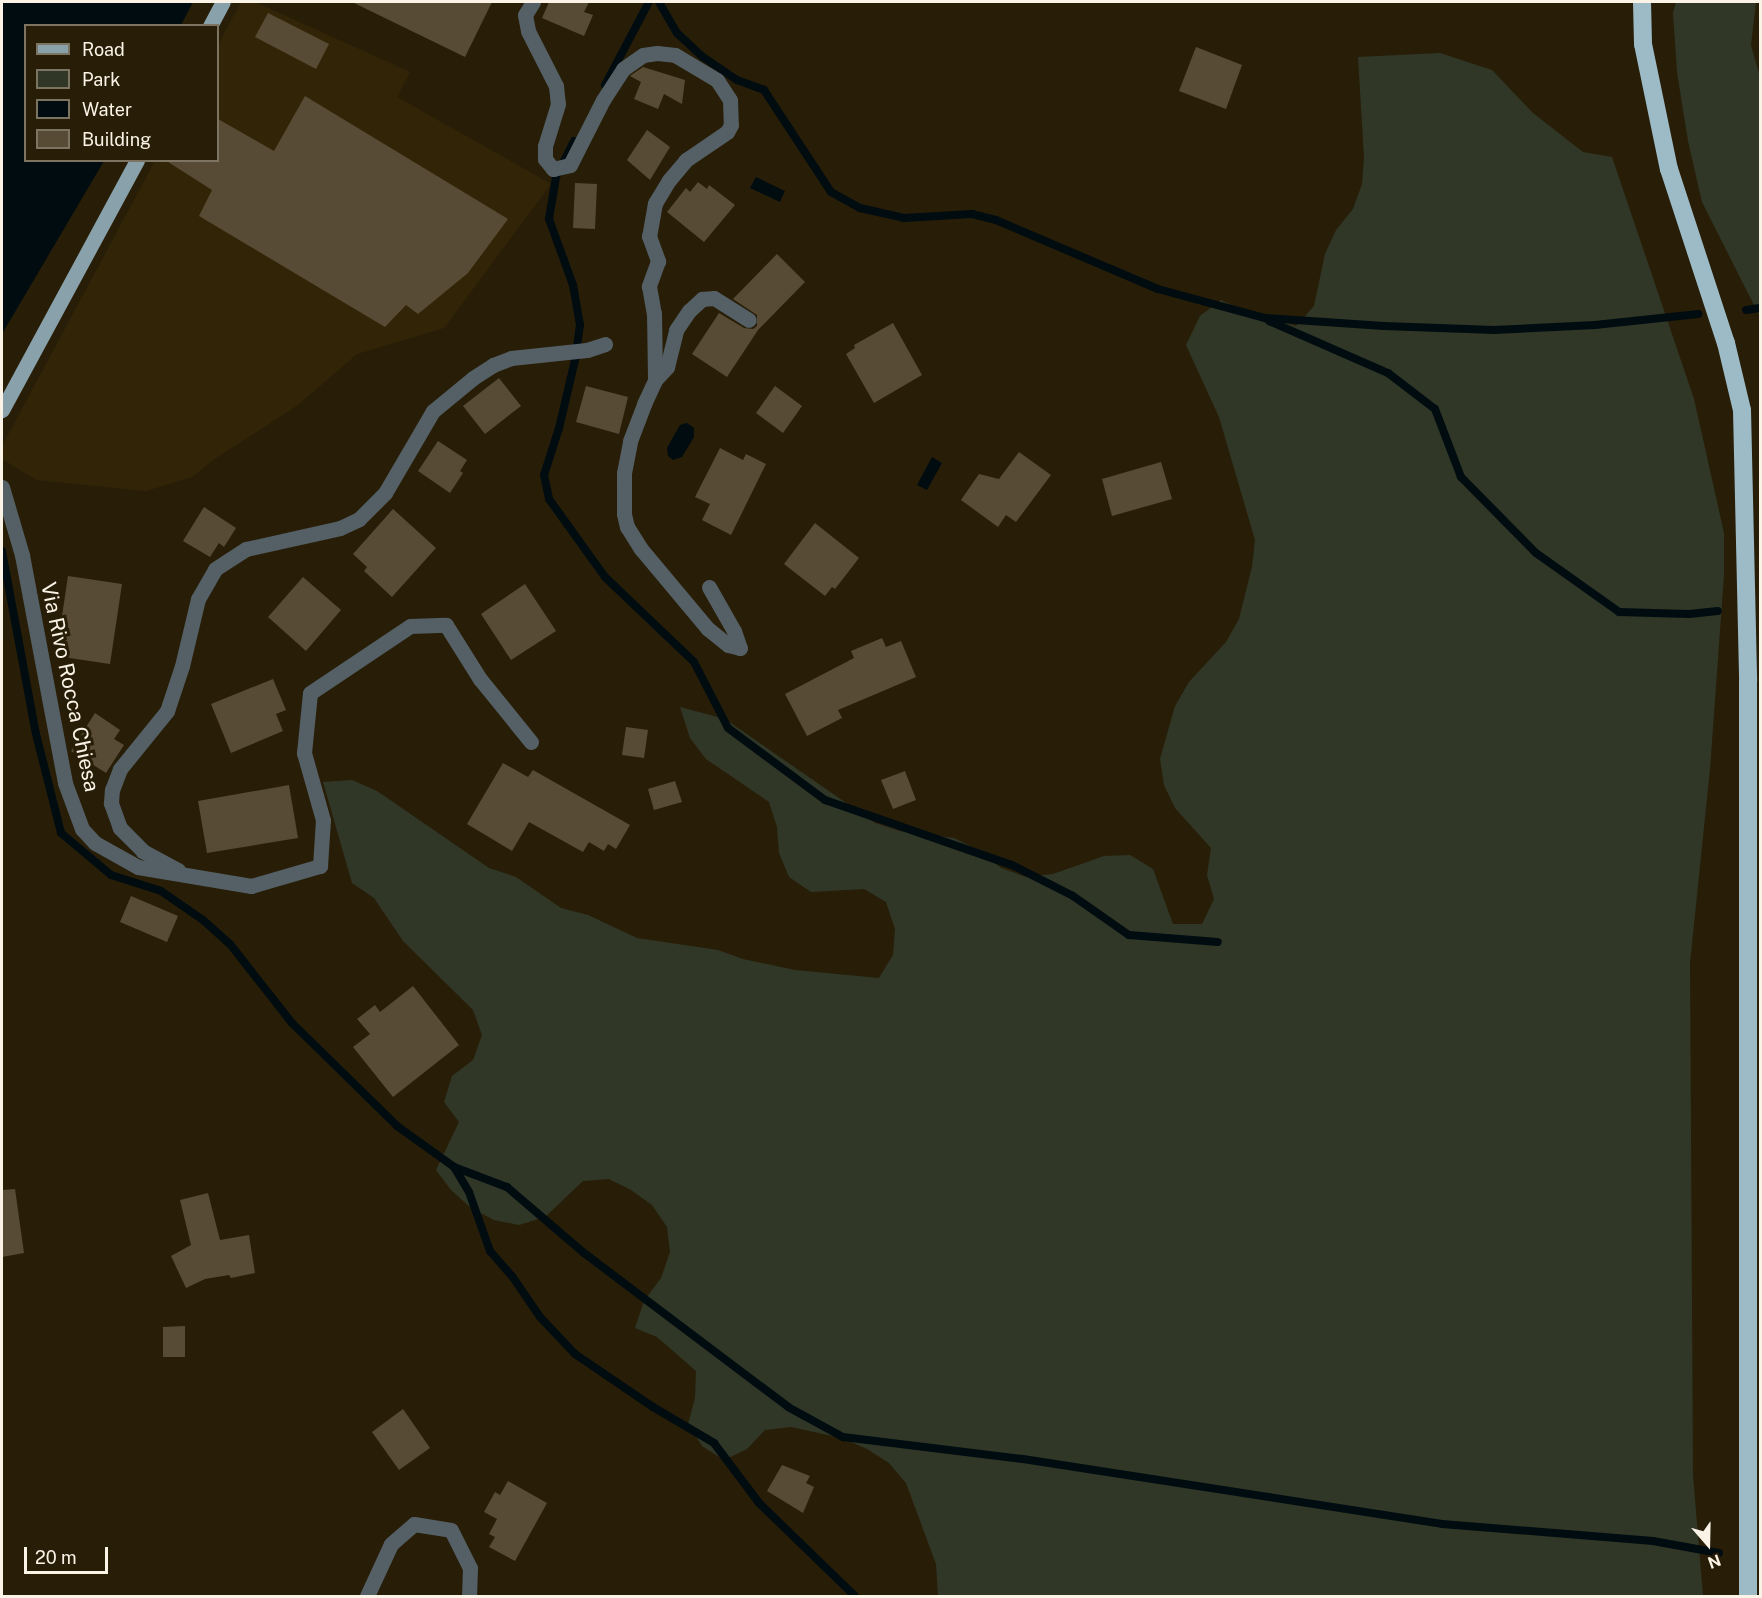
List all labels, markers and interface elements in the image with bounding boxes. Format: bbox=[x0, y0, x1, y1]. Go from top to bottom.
legend bbox=[24, 24, 219, 162]
text: Road bbox=[82, 39, 125, 60]
text: Park bbox=[82, 69, 120, 90]
text: Water bbox=[82, 99, 132, 120]
text: Building bbox=[82, 129, 151, 150]
street label: Via Rivo Rocca Chiesa bbox=[35, 580, 105, 794]
north arrow bbox=[1678, 1514, 1738, 1574]
scale bar bbox=[27, 1535, 111, 1573]
text: 20 m bbox=[35, 1547, 77, 1568]
text: N bbox=[1705, 1550, 1723, 1572]

